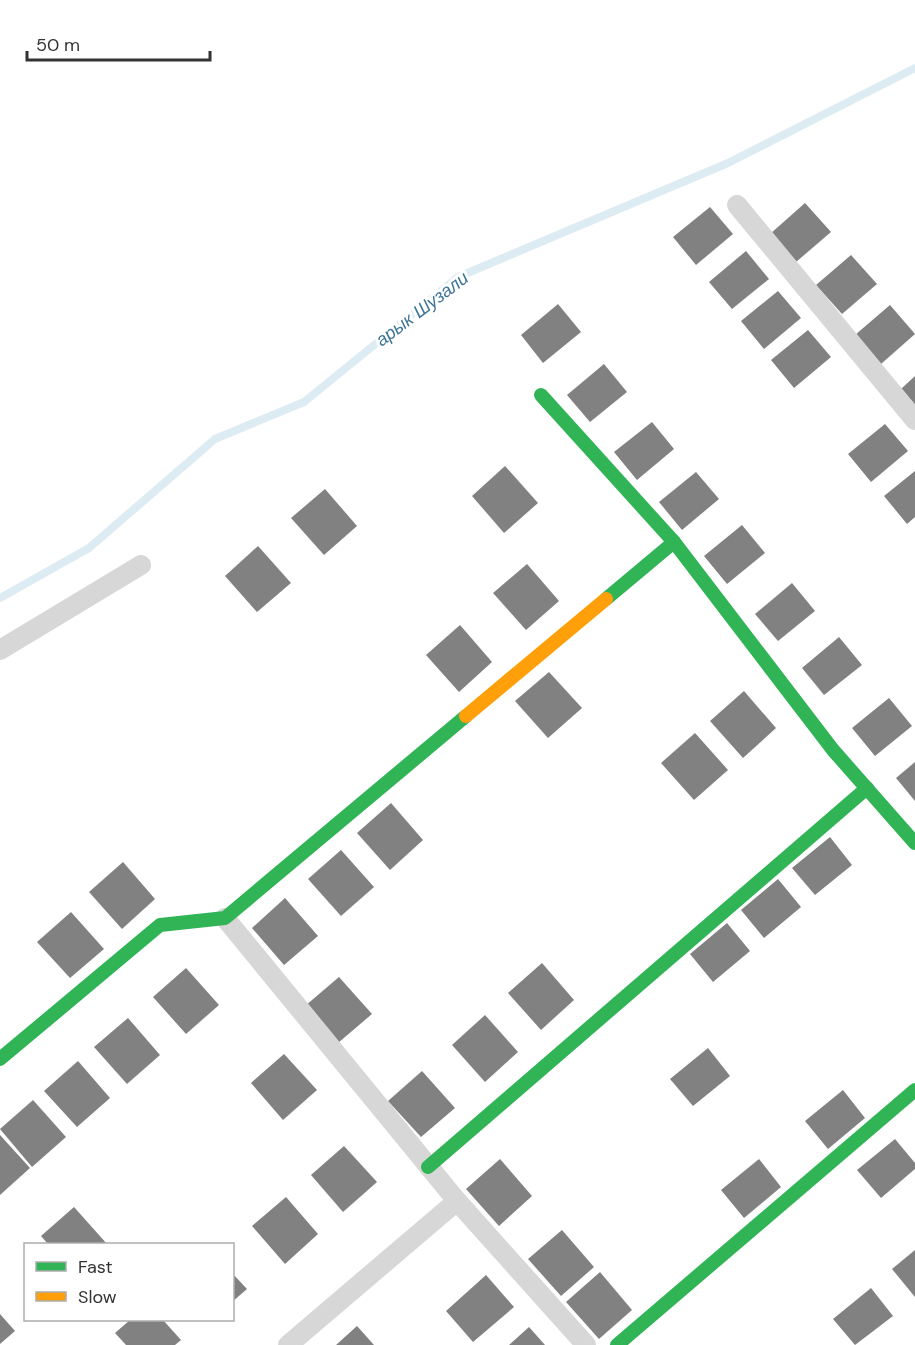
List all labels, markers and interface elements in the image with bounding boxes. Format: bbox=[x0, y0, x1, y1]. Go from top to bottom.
scale bar bbox=[27, 24, 210, 62]
text: 50 m bbox=[36, 33, 80, 57]
water label: арык Шузали bbox=[371, 266, 473, 352]
legend bbox=[24, 1243, 234, 1321]
text: Fast bbox=[78, 1255, 113, 1279]
text: Slow bbox=[78, 1285, 117, 1309]

